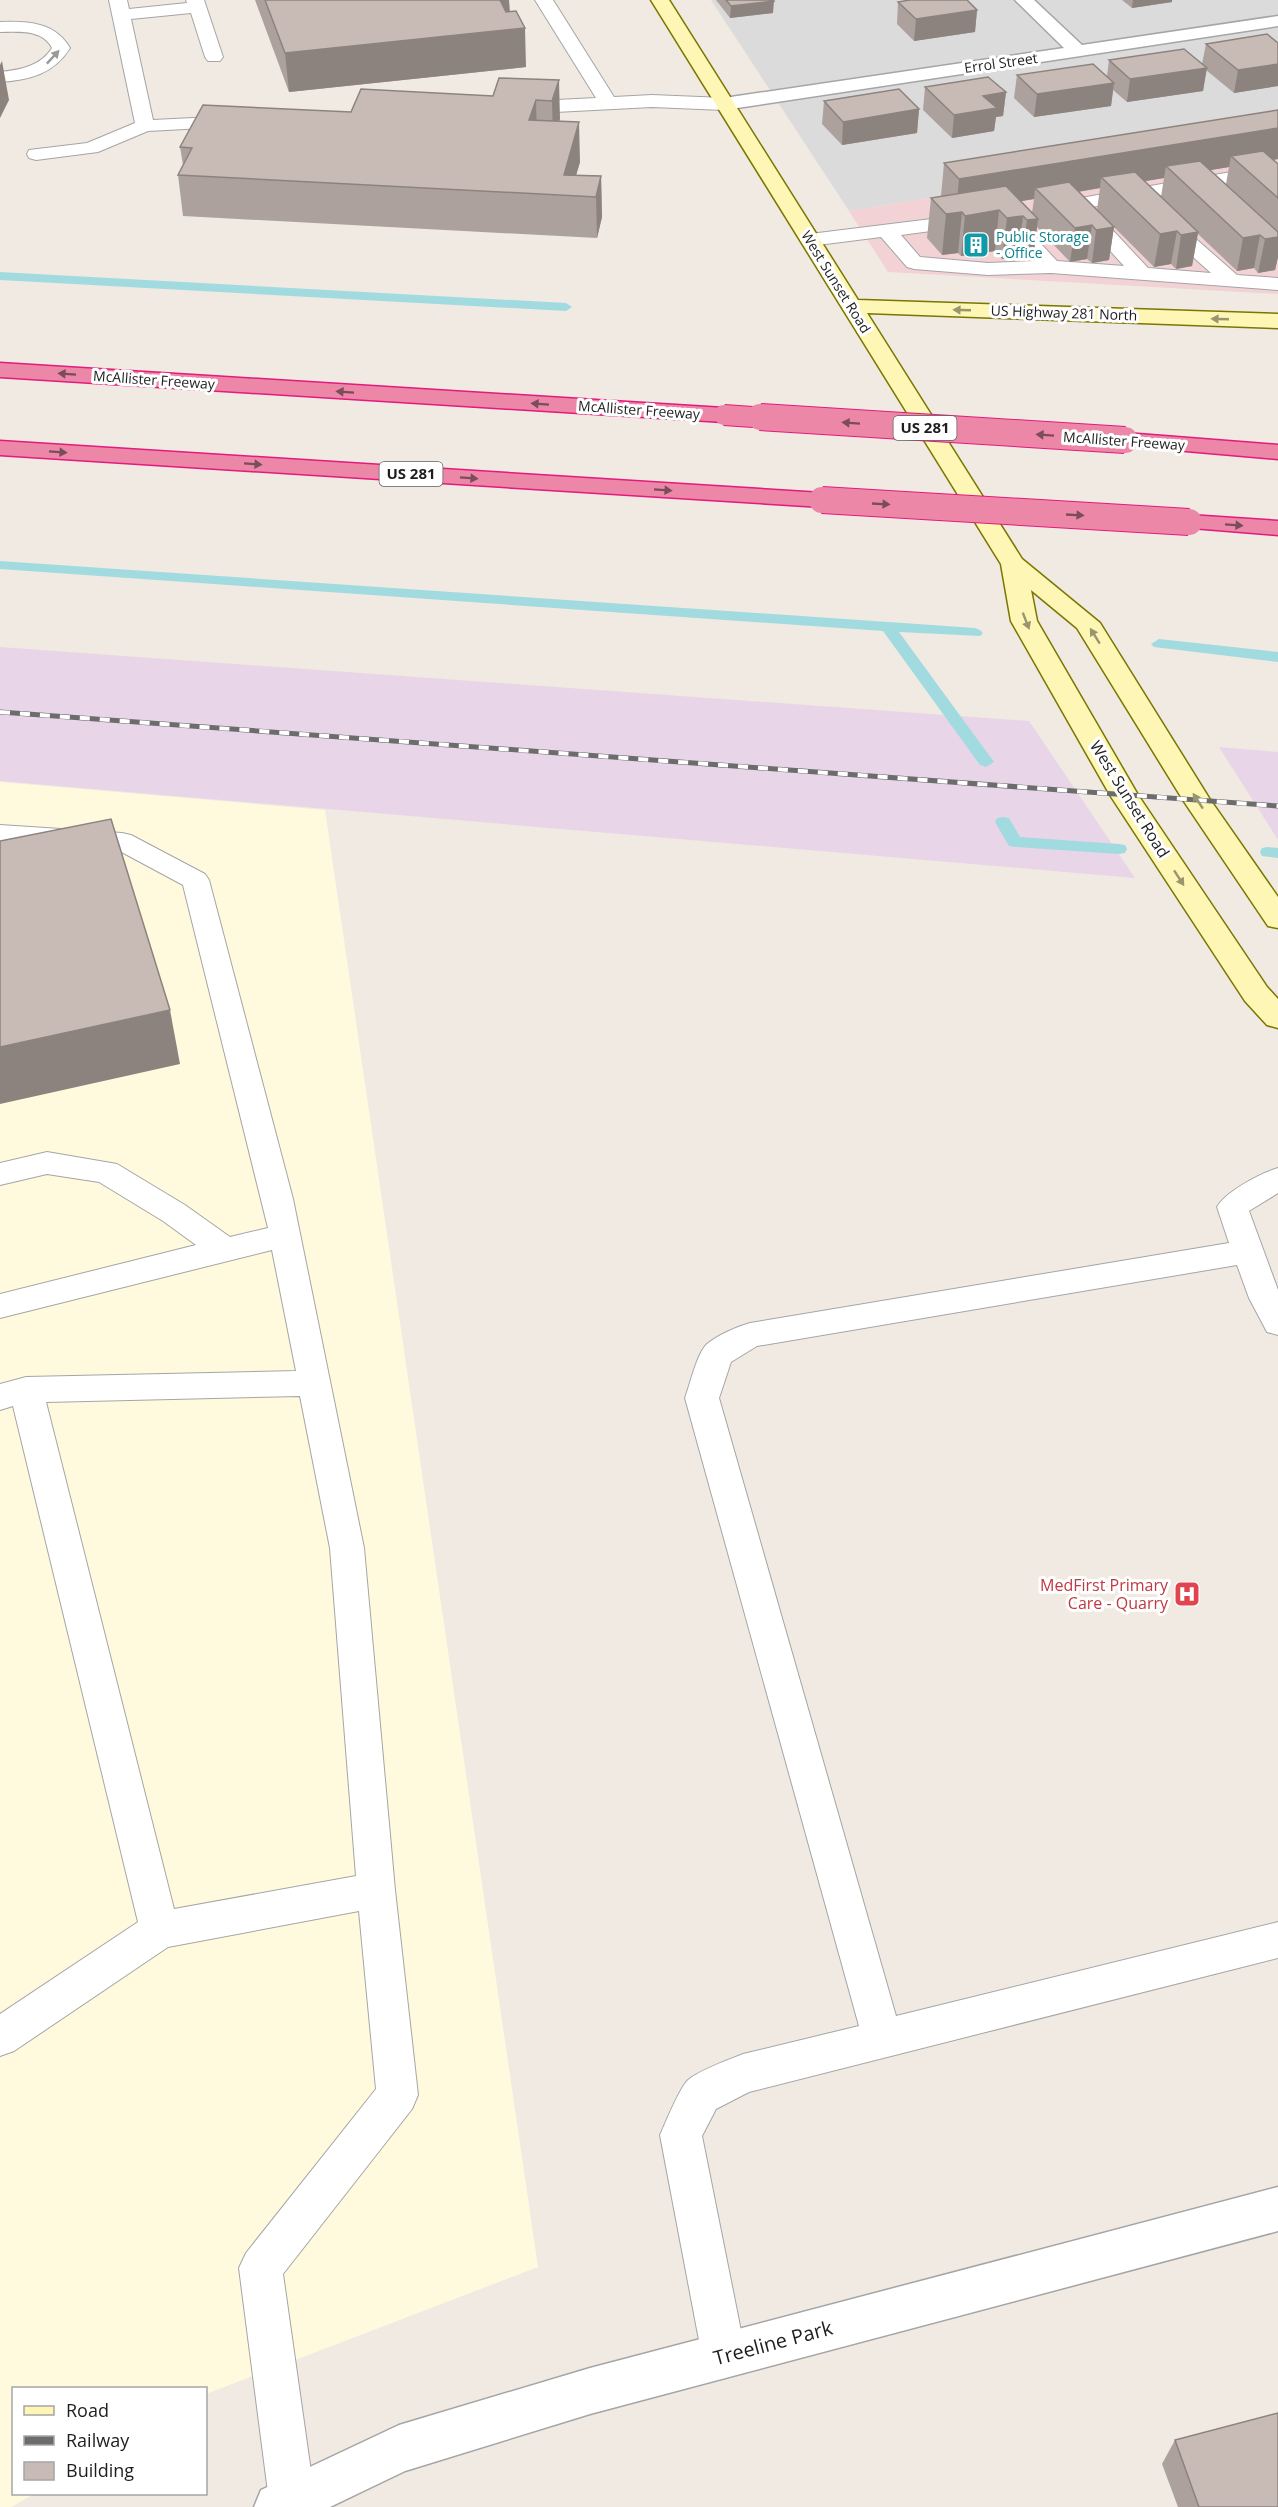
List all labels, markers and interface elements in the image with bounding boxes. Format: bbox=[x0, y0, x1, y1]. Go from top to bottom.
street label: Errol Street bbox=[963, 48, 1039, 77]
one-way arrow bbox=[46, 50, 60, 65]
street label: West Sunset Road bbox=[797, 227, 876, 337]
place label: Public Storage - Office bbox=[996, 227, 1089, 262]
building icon: Public Storage - Office bbox=[961, 230, 991, 260]
street label: US Highway 281 North bbox=[990, 300, 1138, 325]
one-way arrow bbox=[952, 305, 971, 314]
one-way arrow bbox=[1210, 314, 1229, 323]
street label: McAllister Freeway bbox=[93, 366, 217, 393]
one-way arrow bbox=[57, 369, 76, 379]
one-way arrow bbox=[336, 387, 355, 396]
street label: McAllister Freeway bbox=[578, 396, 702, 423]
one-way arrow bbox=[531, 399, 550, 408]
road number: US 281 bbox=[894, 416, 956, 440]
one-way arrow bbox=[841, 418, 860, 428]
street label: McAllister Freeway bbox=[1063, 427, 1187, 454]
one-way arrow bbox=[1036, 431, 1055, 440]
one-way arrow bbox=[49, 447, 68, 456]
one-way arrow bbox=[244, 460, 263, 469]
road number: US 281 bbox=[380, 462, 442, 486]
one-way arrow bbox=[459, 473, 478, 483]
one-way arrow bbox=[654, 486, 673, 495]
one-way arrow bbox=[871, 499, 890, 509]
one-way arrow bbox=[1066, 511, 1085, 520]
one-way arrow bbox=[1224, 520, 1243, 530]
one-way arrow bbox=[1021, 612, 1031, 630]
one-way arrow bbox=[1090, 628, 1101, 644]
street label: West Sunset Road bbox=[1085, 736, 1175, 862]
one-way arrow bbox=[1193, 793, 1204, 809]
one-way arrow bbox=[1174, 870, 1185, 886]
place label: MedFirst Primary Care - Quarry bbox=[1040, 1574, 1169, 1614]
hospital icon: MedFirst Primary Care - Quarry bbox=[1172, 1579, 1202, 1609]
street label: Treeline Park bbox=[710, 2314, 836, 2371]
legend bbox=[12, 2387, 207, 2495]
text: Road bbox=[66, 2398, 109, 2422]
text: Railway bbox=[66, 2428, 130, 2452]
text: Building bbox=[66, 2458, 134, 2482]

